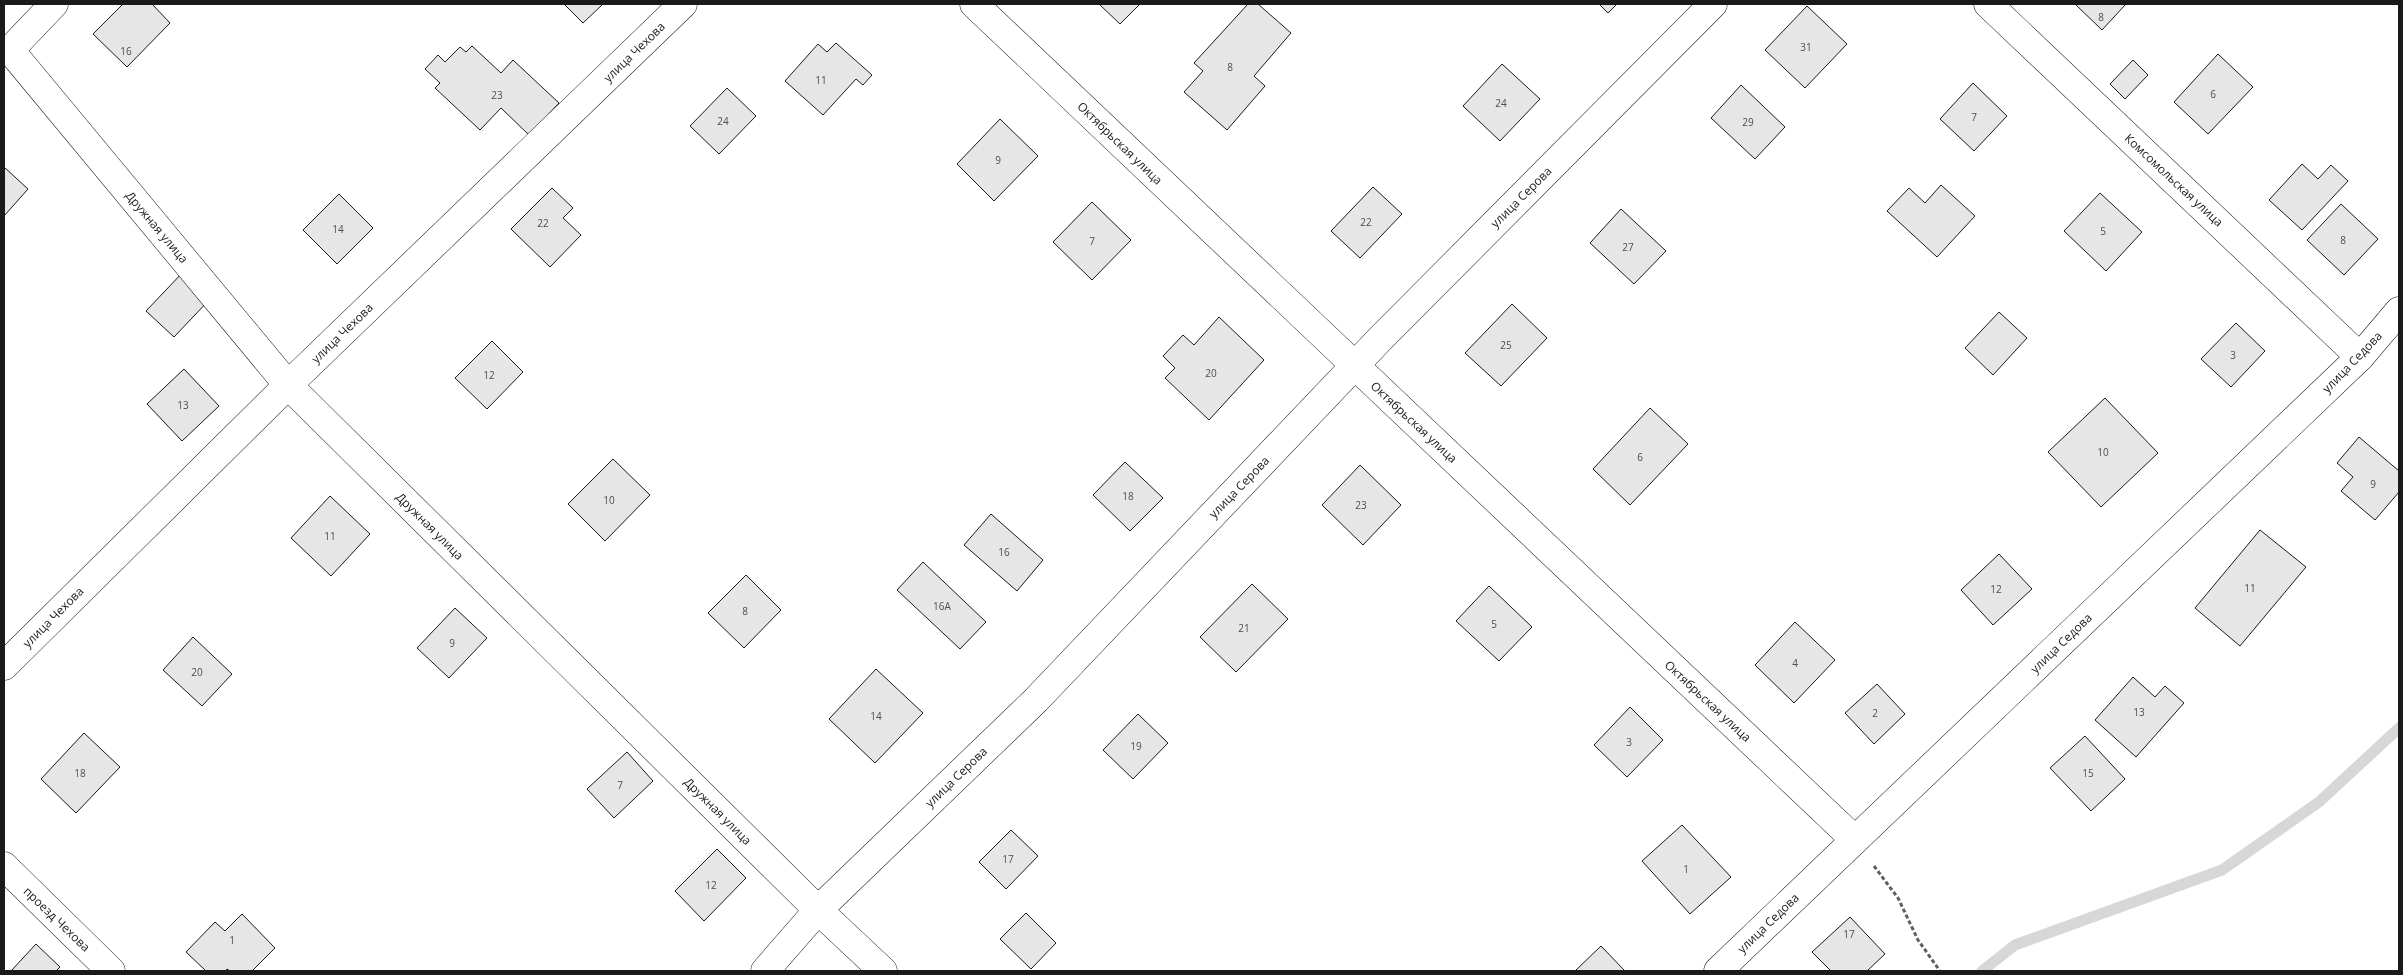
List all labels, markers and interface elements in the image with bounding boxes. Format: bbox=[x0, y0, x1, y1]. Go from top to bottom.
house number: 8 bbox=[2098, 10, 2104, 24]
street label: улица Чехова bbox=[599, 18, 669, 86]
house number: 31 bbox=[1800, 40, 1812, 54]
house number: 16 bbox=[120, 44, 132, 58]
house number: 8 bbox=[1227, 60, 1233, 74]
house number: 11 bbox=[815, 73, 827, 87]
house number: 6 bbox=[2210, 87, 2216, 101]
house number: 23 bbox=[491, 88, 503, 102]
house number: 24 bbox=[1495, 96, 1507, 110]
street label: Октябрьская улица bbox=[1074, 98, 1166, 188]
house number: 7 bbox=[1971, 110, 1977, 124]
house number: 24 bbox=[717, 114, 729, 128]
house number: 29 bbox=[1742, 115, 1754, 129]
street label: Комсомольская улица bbox=[2121, 130, 2227, 230]
house number: 9 bbox=[995, 153, 1001, 167]
street label: улица Серова bbox=[1487, 163, 1555, 231]
street label: Дружная улица bbox=[122, 187, 192, 267]
house number: 22 bbox=[1360, 215, 1372, 229]
house number: 22 bbox=[537, 216, 549, 230]
house number: 14 bbox=[332, 222, 344, 236]
house number: 5 bbox=[2100, 224, 2106, 238]
house number: 8 bbox=[2340, 233, 2346, 247]
house number: 7 bbox=[1089, 234, 1095, 248]
house number: 27 bbox=[1622, 240, 1634, 254]
street label: улица Чехова bbox=[307, 299, 377, 367]
street label: улица Седова bbox=[2318, 327, 2386, 397]
house number: 25 bbox=[1500, 338, 1512, 352]
house number: 3 bbox=[2230, 348, 2236, 362]
house number: 20 bbox=[1205, 366, 1217, 380]
house number: 12 bbox=[483, 368, 495, 382]
street label: Октябрьская улица bbox=[1367, 377, 1461, 467]
house number: 13 bbox=[177, 398, 189, 412]
house number: 10 bbox=[2097, 445, 2109, 459]
house number: 6 bbox=[1637, 450, 1643, 464]
street label: улица Серова bbox=[1205, 452, 1273, 522]
house number: 9 bbox=[2370, 477, 2376, 491]
street label: Дружная улица bbox=[392, 488, 468, 564]
house number: 18 bbox=[1122, 489, 1134, 503]
house number: 10 bbox=[603, 493, 615, 507]
house number: 23 bbox=[1355, 498, 1367, 512]
house number: 11 bbox=[324, 529, 336, 543]
house number: 16 bbox=[998, 545, 1010, 559]
house number: 11 bbox=[2244, 581, 2256, 595]
house number: 12 bbox=[1990, 582, 2002, 596]
street label: улица Чехова bbox=[19, 583, 87, 651]
house number: 16А bbox=[933, 599, 952, 613]
house number: 8 bbox=[742, 604, 748, 618]
street label: улица Седова bbox=[2026, 609, 2096, 677]
house number: 5 bbox=[1491, 617, 1497, 631]
house number: 21 bbox=[1238, 621, 1250, 635]
house number: 9 bbox=[449, 636, 455, 650]
street label: Октябрьская улица bbox=[1661, 656, 1755, 746]
house number: 4 bbox=[1792, 656, 1798, 670]
house number: 20 bbox=[191, 665, 203, 679]
house number: 13 bbox=[2133, 705, 2145, 719]
house number: 2 bbox=[1872, 706, 1878, 720]
house number: 14 bbox=[870, 709, 882, 723]
house number: 3 bbox=[1626, 735, 1632, 749]
house number: 19 bbox=[1130, 739, 1142, 753]
street label: улица Серова bbox=[921, 743, 991, 811]
house number: 18 bbox=[74, 766, 86, 780]
house number: 15 bbox=[2082, 766, 2094, 780]
street label: Дружная улица bbox=[680, 773, 756, 849]
house number: 7 bbox=[617, 778, 623, 792]
house number: 17 bbox=[1002, 852, 1014, 866]
house number: 1 bbox=[1683, 862, 1689, 876]
house number: 12 bbox=[705, 878, 717, 892]
street label: проезд Чехова bbox=[20, 883, 94, 955]
street label: улица Седова bbox=[1733, 889, 1803, 957]
house number: 17 bbox=[1843, 927, 1855, 941]
house number: 1 bbox=[229, 933, 235, 947]

